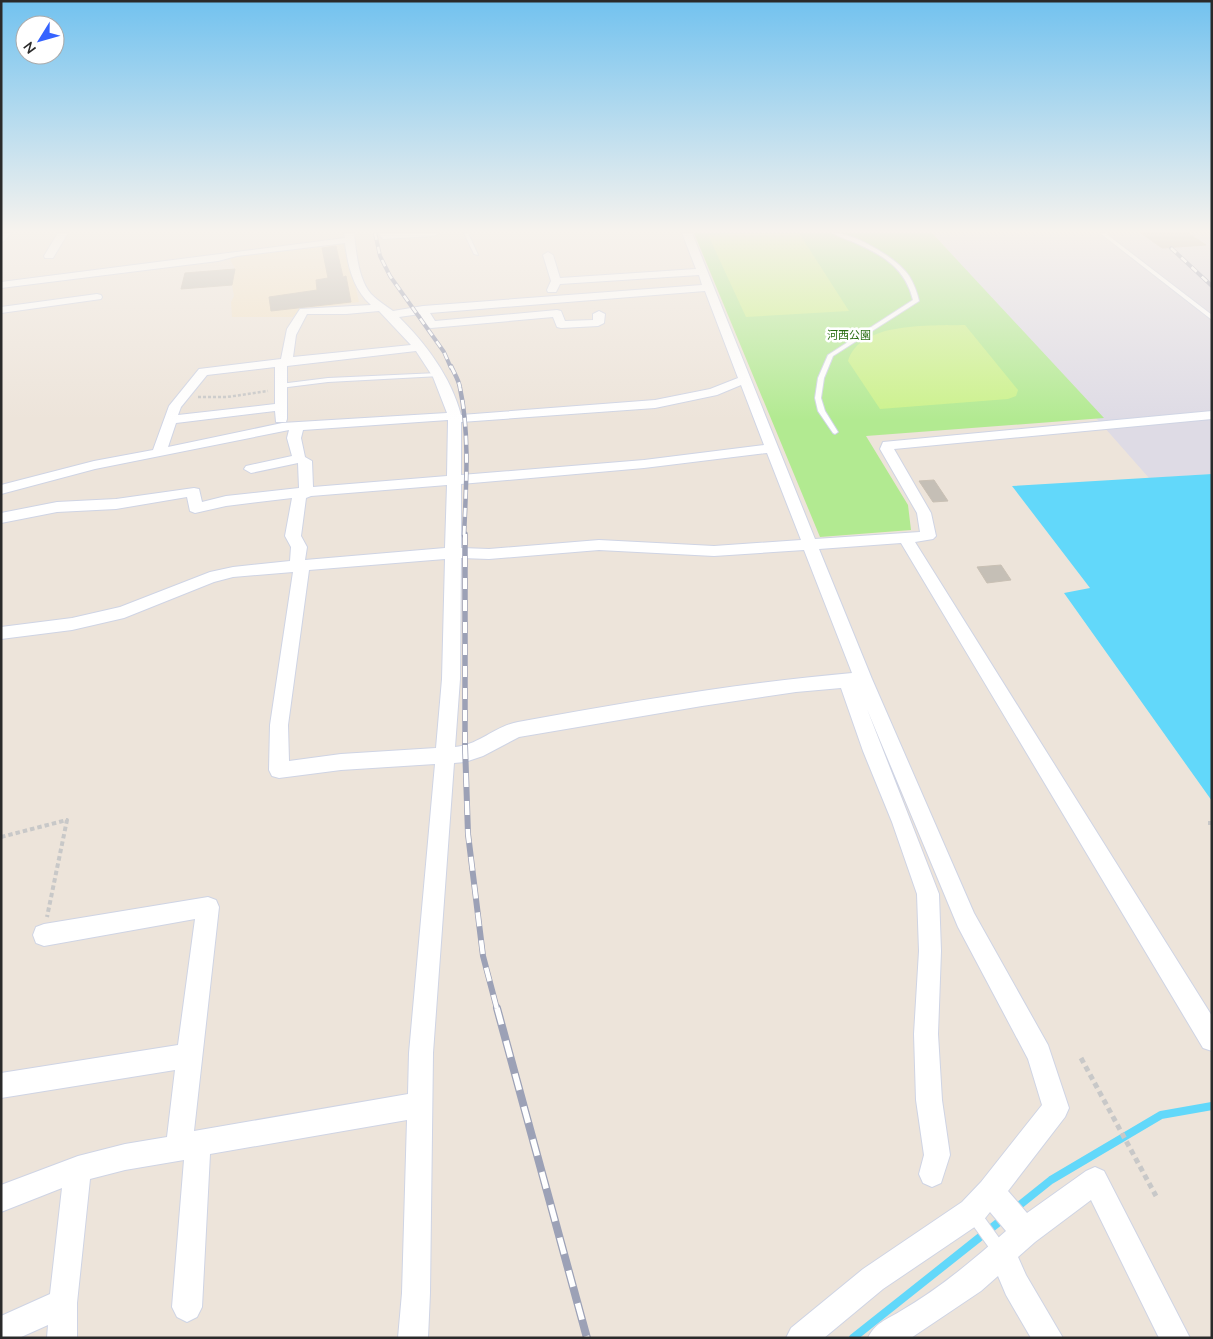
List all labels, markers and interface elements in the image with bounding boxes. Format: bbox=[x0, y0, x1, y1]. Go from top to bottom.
north arrow bbox=[15, 15, 65, 65]
text: N bbox=[19, 38, 41, 57]
park label: 河西公園 bbox=[827, 328, 871, 343]

